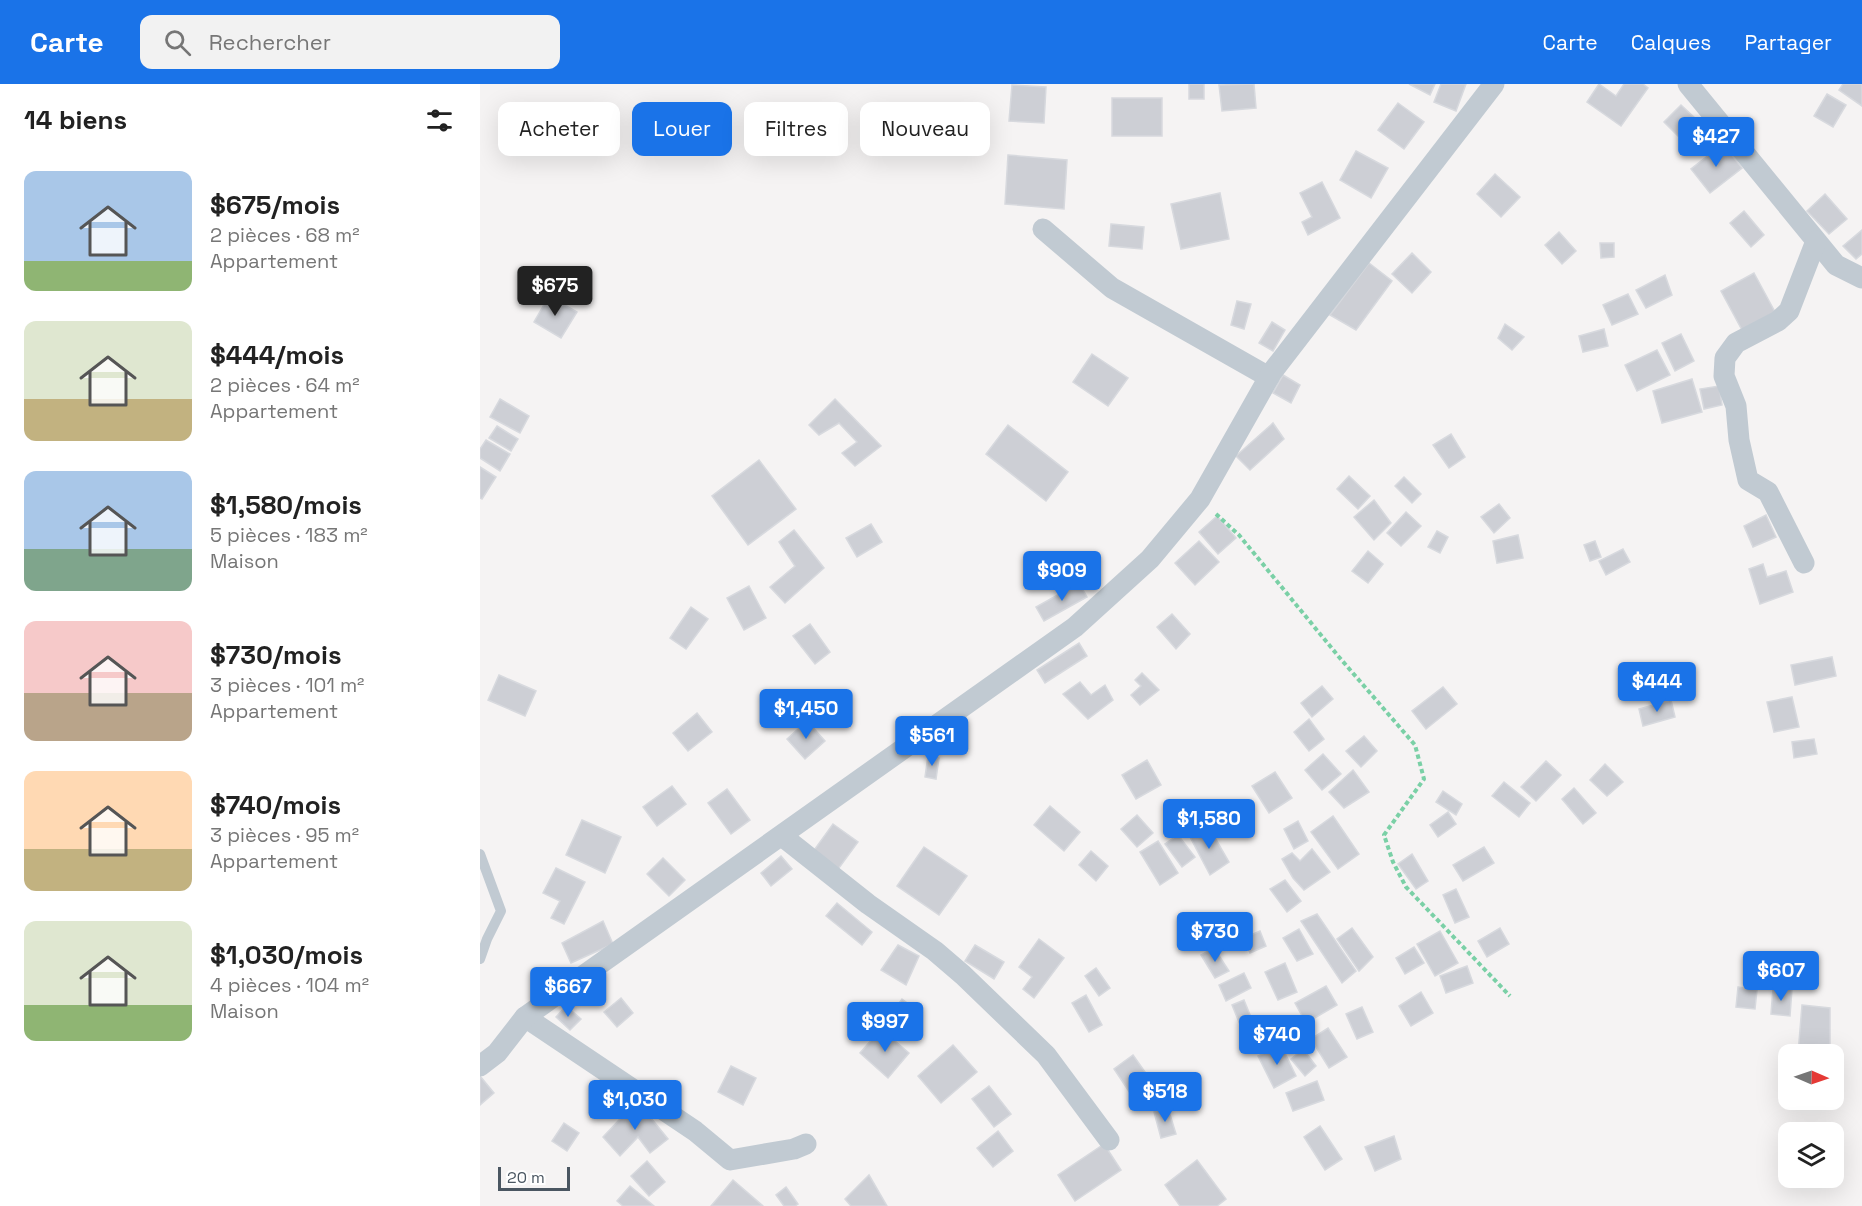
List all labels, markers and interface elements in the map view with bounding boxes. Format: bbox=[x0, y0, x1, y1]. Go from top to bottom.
search box bbox=[140, 15, 560, 69]
text: Carte bbox=[30, 24, 104, 60]
icon: search bbox=[161, 26, 194, 59]
text: Rechercher bbox=[209, 28, 331, 56]
text: Carte bbox=[1543, 29, 1598, 56]
text: Calques bbox=[1631, 29, 1711, 56]
text: Partager bbox=[1744, 29, 1832, 56]
chip: Acheter bbox=[498, 102, 620, 156]
chip: Louer bbox=[632, 102, 732, 156]
chip: Filtres bbox=[744, 102, 848, 156]
chip: Nouveau bbox=[860, 102, 990, 156]
text: 14 biens bbox=[24, 103, 127, 137]
icon: filters bbox=[423, 104, 456, 137]
pin: $427 bbox=[1680, 117, 1752, 168]
text: $427 bbox=[1692, 123, 1740, 149]
text: $675/mois bbox=[210, 188, 340, 222]
icon: home bbox=[72, 195, 144, 267]
text: 2 pièces · 68 m² bbox=[210, 222, 360, 248]
text: Appartement bbox=[210, 248, 338, 274]
pin: $675 bbox=[519, 266, 591, 317]
text: $675 bbox=[531, 272, 579, 298]
text: $444/mois bbox=[210, 338, 344, 372]
icon: home bbox=[72, 345, 144, 417]
text: 2 pièces · 64 m² bbox=[210, 372, 360, 398]
text: Appartement bbox=[210, 398, 338, 424]
text: $1,580/mois bbox=[210, 488, 362, 522]
icon: home bbox=[72, 495, 144, 567]
text: 5 pièces · 183 m² bbox=[210, 522, 368, 548]
text: Maison bbox=[210, 548, 279, 574]
pin: $909 bbox=[1026, 551, 1098, 602]
text: $909 bbox=[1037, 557, 1087, 583]
text: $730/mois bbox=[210, 638, 342, 672]
icon: home bbox=[72, 645, 144, 717]
pin: $444 bbox=[1621, 662, 1693, 713]
text: $444 bbox=[1632, 668, 1682, 694]
text: 3 pièces · 101 m² bbox=[210, 672, 364, 698]
pin: $1,450 bbox=[757, 689, 855, 740]
text: $1,450 bbox=[774, 695, 838, 721]
text: Appartement bbox=[210, 698, 338, 724]
pin: $561 bbox=[896, 716, 968, 767]
text: $561 bbox=[909, 722, 955, 748]
text: $740/mois bbox=[210, 788, 341, 822]
icon: home bbox=[72, 795, 144, 867]
pin: $1,580 bbox=[1160, 799, 1258, 850]
text: $1,580 bbox=[1177, 805, 1241, 831]
text: 3 pièces · 95 m² bbox=[210, 822, 359, 848]
text: Appartement bbox=[210, 848, 338, 874]
pin: $730 bbox=[1179, 912, 1251, 963]
text: $730 bbox=[1191, 918, 1239, 944]
text: $1,030/mois bbox=[210, 938, 363, 972]
icon: home bbox=[72, 945, 144, 1017]
pin: $607 bbox=[1745, 951, 1817, 1002]
text: $607 bbox=[1757, 957, 1805, 983]
pin: $667 bbox=[532, 967, 604, 1018]
text: 4 pièces · 104 m² bbox=[210, 972, 369, 998]
text: $667 bbox=[544, 973, 592, 999]
text: Maison bbox=[210, 998, 279, 1024]
pin: $997 bbox=[849, 1002, 921, 1053]
text: $997 bbox=[861, 1008, 909, 1034]
pin: $740 bbox=[1241, 1015, 1313, 1066]
text: $740 bbox=[1253, 1021, 1301, 1047]
north arrow bbox=[1778, 1044, 1844, 1110]
map controls bbox=[1778, 1044, 1844, 1188]
pin: $518 bbox=[1129, 1072, 1201, 1123]
text: $518 bbox=[1143, 1078, 1187, 1104]
pin: $1,030 bbox=[586, 1080, 684, 1131]
text: $1,030 bbox=[603, 1086, 667, 1112]
button: layers bbox=[1778, 1122, 1844, 1188]
scale bar bbox=[498, 1164, 570, 1192]
text: 20 m bbox=[507, 1167, 545, 1188]

